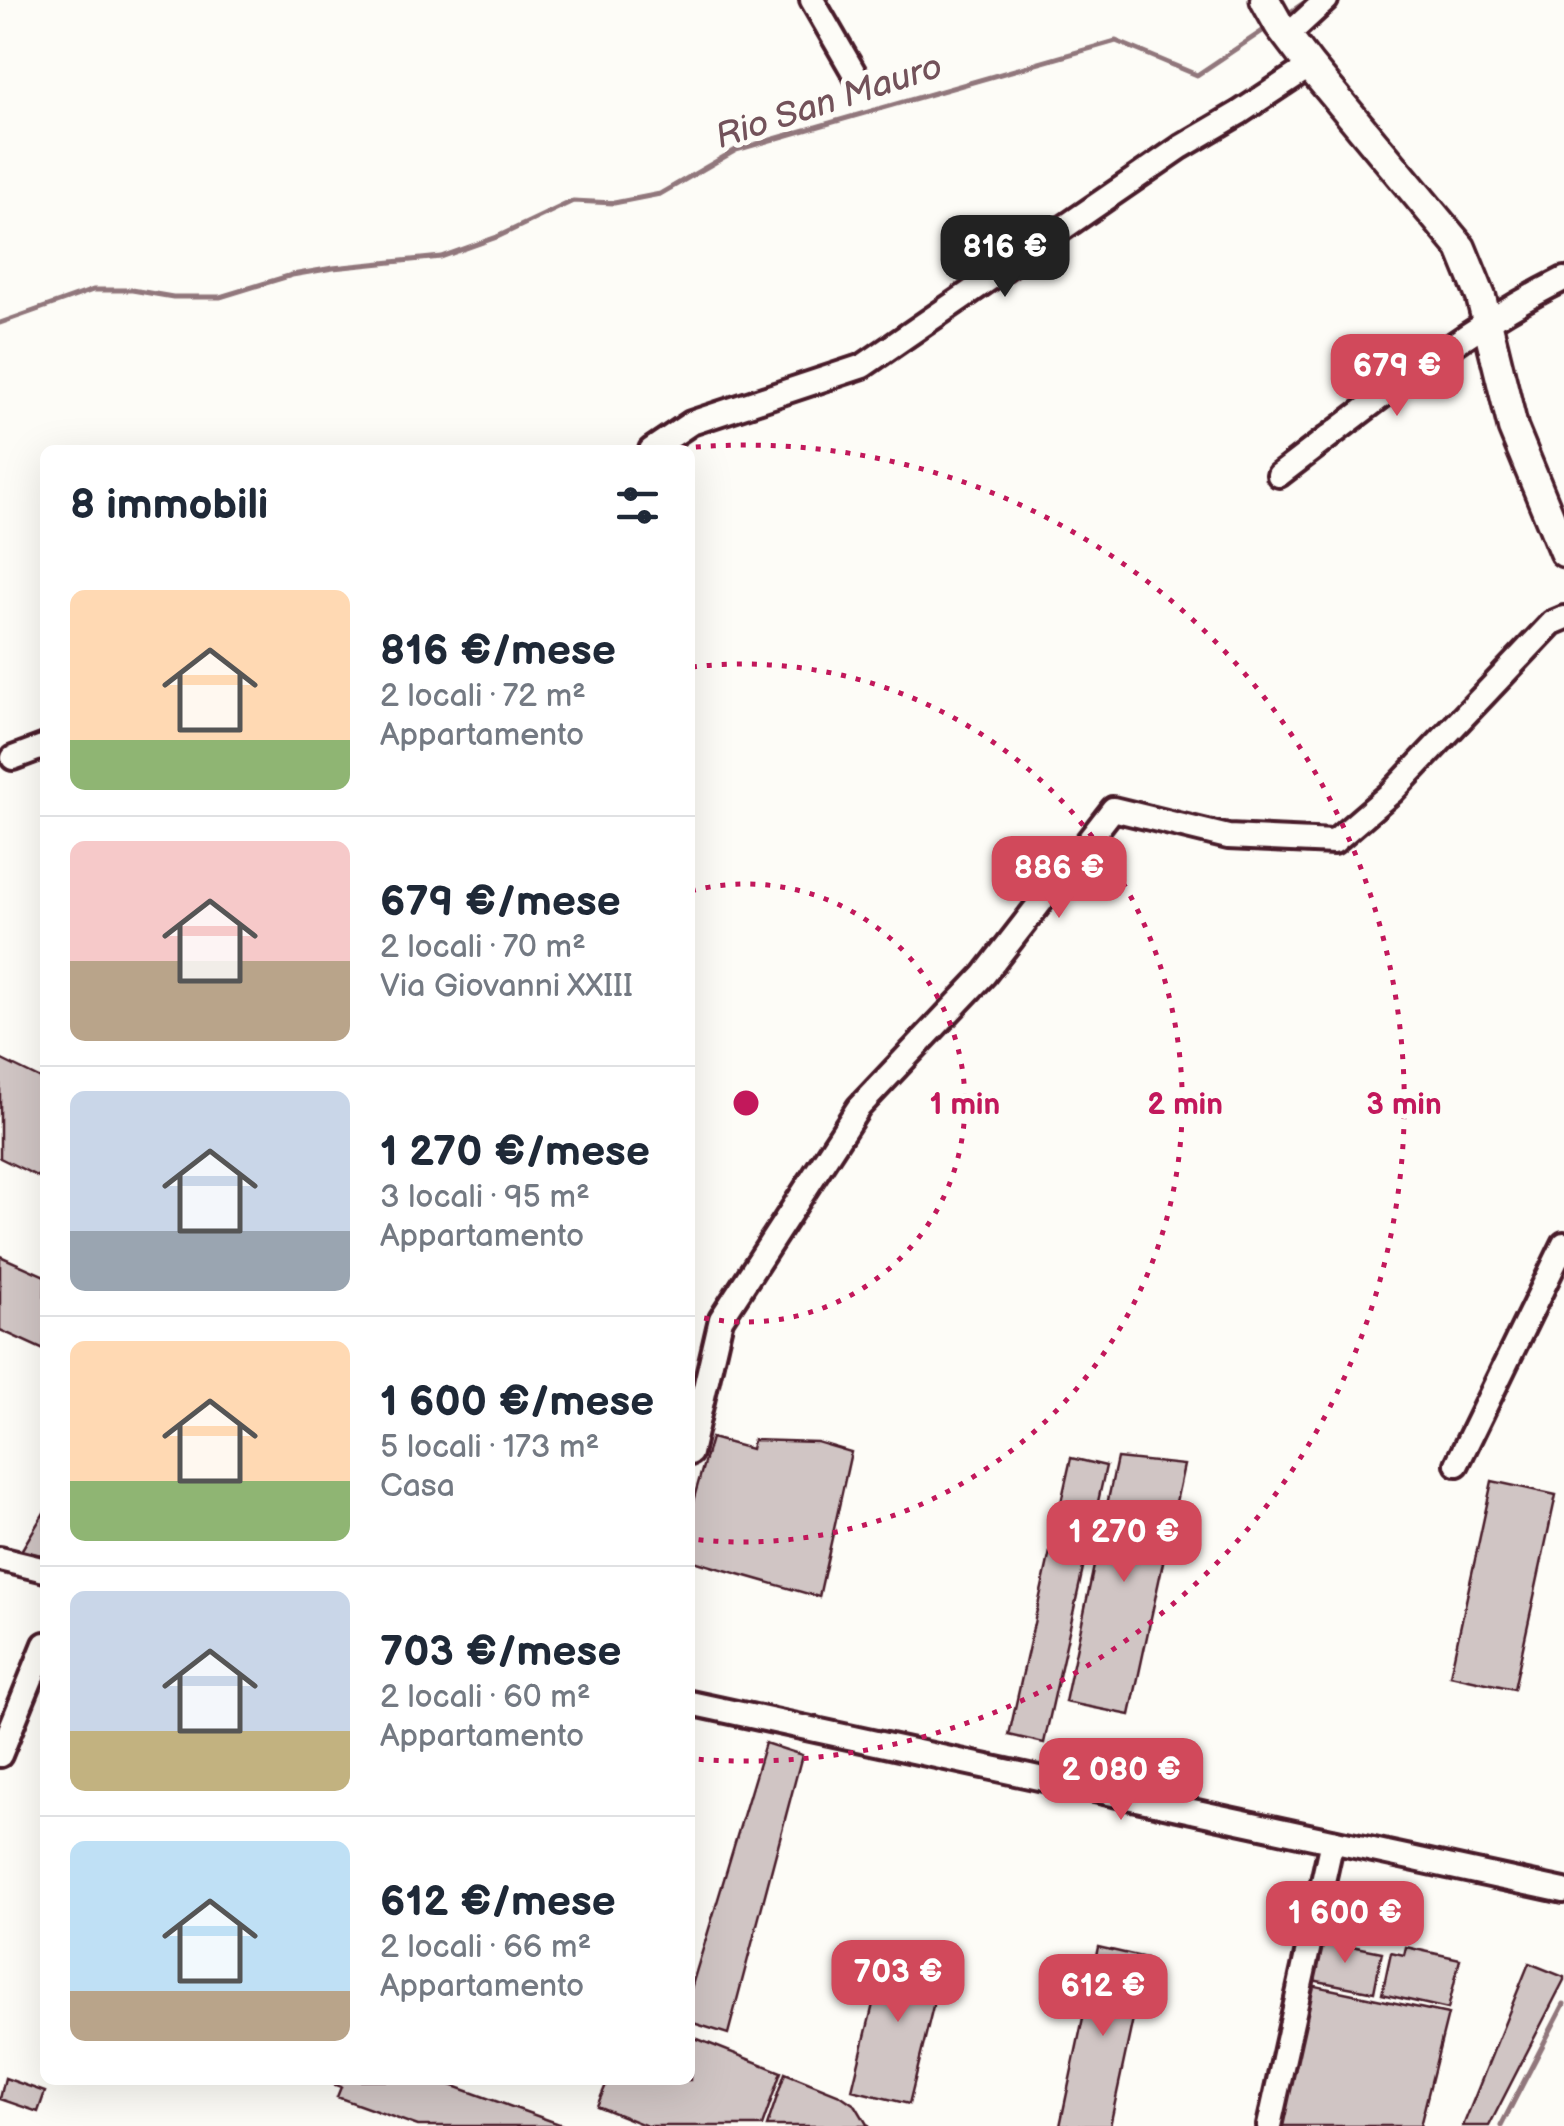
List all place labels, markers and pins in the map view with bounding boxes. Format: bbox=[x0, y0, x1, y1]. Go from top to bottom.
pin: 816 € bbox=[935, 215, 1075, 300]
pin: 679 € bbox=[1327, 334, 1467, 419]
pin: 886 € bbox=[989, 836, 1129, 921]
centre of rings bbox=[728, 1085, 764, 1121]
pin: 1 270 € bbox=[1032, 1500, 1216, 1585]
pin: 2 080 € bbox=[1029, 1738, 1213, 1823]
pin: 1 600 € bbox=[1253, 1881, 1437, 1966]
pin: 703 € bbox=[828, 1940, 968, 2025]
pin: 612 € bbox=[1033, 1954, 1173, 2039]

